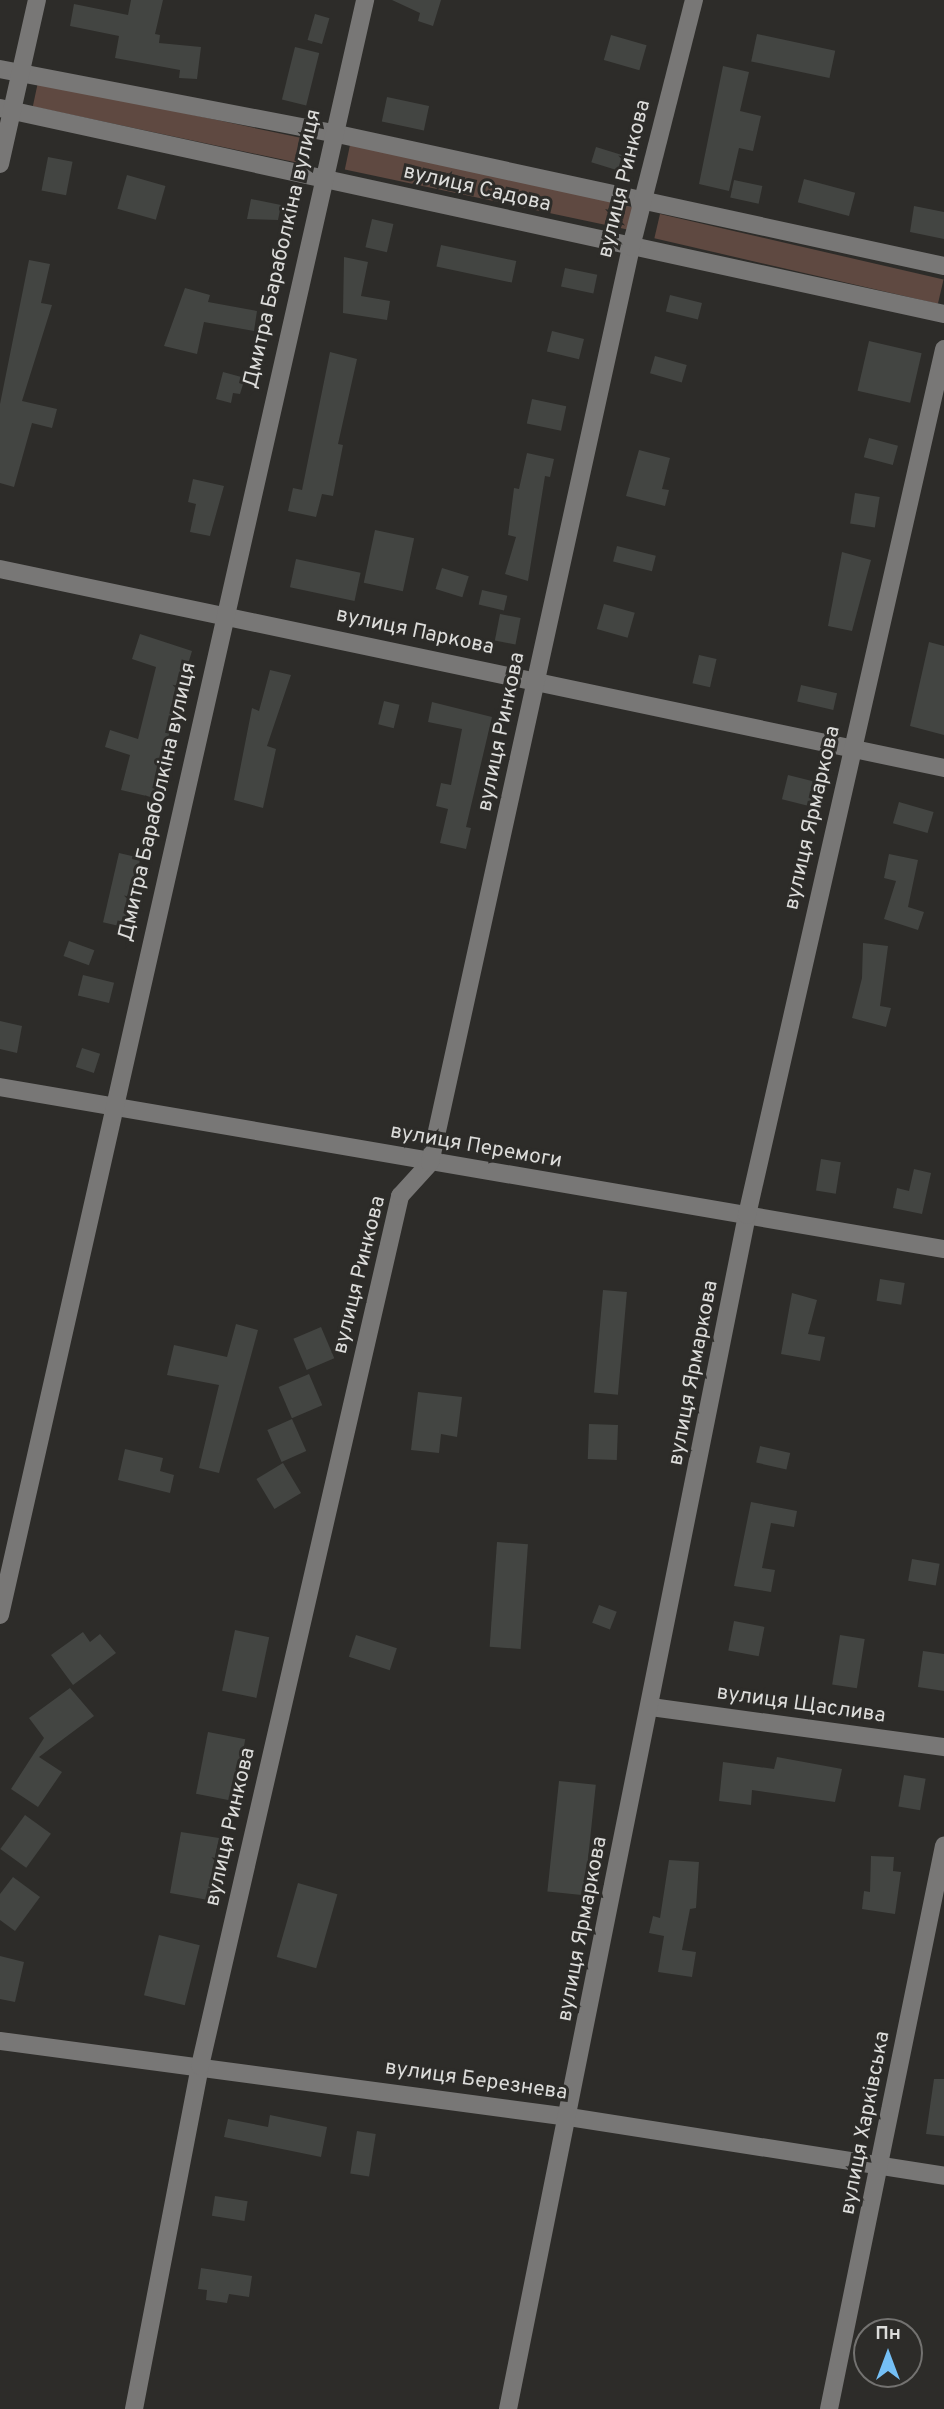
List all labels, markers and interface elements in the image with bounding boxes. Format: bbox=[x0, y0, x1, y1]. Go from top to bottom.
street label: вулиця Ринкова bbox=[593, 97, 657, 261]
street label: Дмитра Бараболкіна вулиця bbox=[239, 107, 327, 391]
street label: вулиця Садова bbox=[401, 160, 553, 218]
street label: вулиця Паркова bbox=[334, 603, 496, 661]
street label: вулиця Ринкова bbox=[473, 650, 531, 814]
street label: Дмитра Бараболкіна вулиця bbox=[114, 660, 202, 944]
street label: вулиця Ярмаркова bbox=[780, 723, 846, 913]
street label: вулиця Перемоги bbox=[388, 1119, 564, 1175]
street label: вулиця Ринкова bbox=[328, 1193, 392, 1357]
street label: вулиця Ярмаркова bbox=[664, 1278, 724, 1468]
street label: вулиця Щаслива bbox=[715, 1681, 887, 1729]
street label: вулиця Ринкова bbox=[201, 1745, 261, 1909]
street label: вулиця Ярмаркова bbox=[553, 1834, 613, 2024]
street label: вулиця Харківська bbox=[836, 2029, 896, 2217]
street label: вулиця Березнева bbox=[383, 2056, 569, 2106]
north arrow bbox=[853, 2318, 923, 2388]
text: Пн bbox=[875, 2322, 901, 2346]

